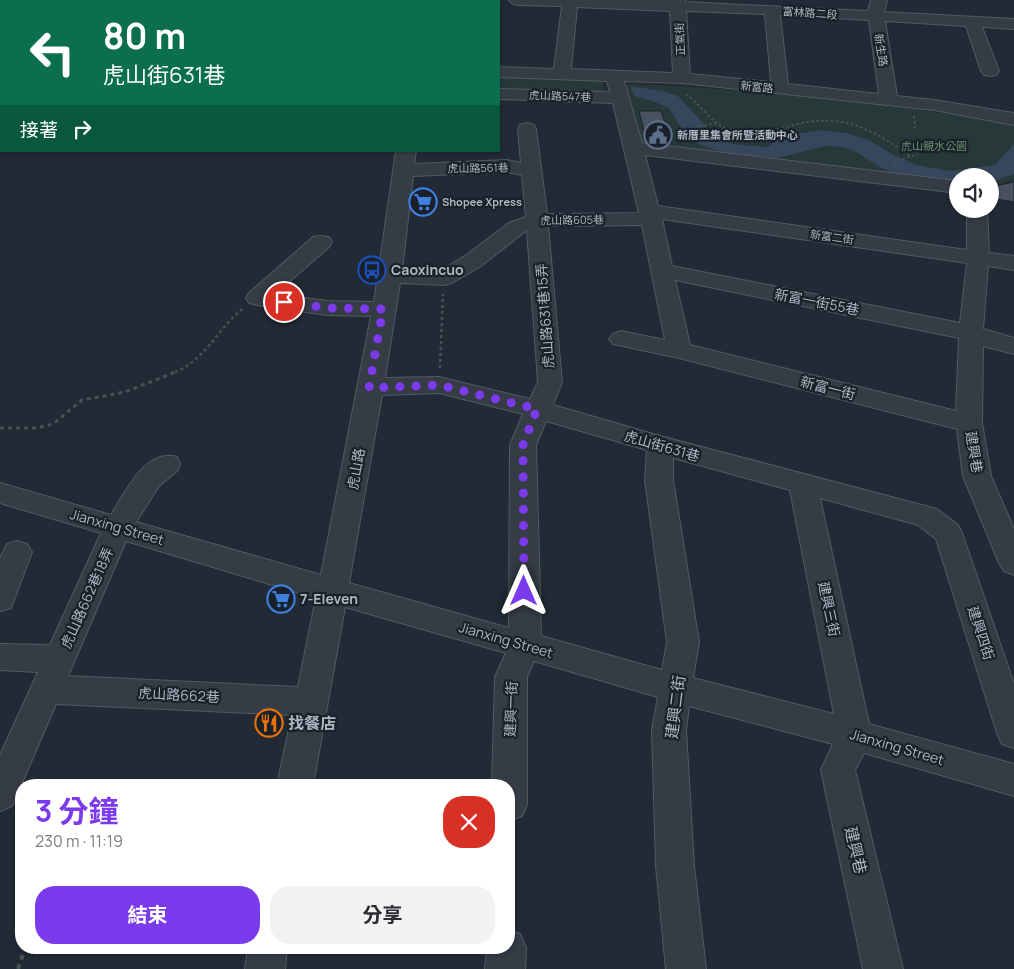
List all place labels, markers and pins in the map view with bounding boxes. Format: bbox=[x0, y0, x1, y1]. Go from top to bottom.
public building icon: 新厝里集會所暨活動中心 bbox=[643, 120, 673, 150]
place label: 新厝里集會所暨活動中心 bbox=[677, 127, 798, 142]
supermarket icon: Shopee Xpress bbox=[408, 187, 438, 217]
place label: Shopee Xpress bbox=[442, 194, 522, 209]
bus stop icon: Caoxincuo bbox=[357, 255, 387, 285]
place label: Caoxincuo bbox=[391, 260, 464, 279]
pin bbox=[263, 281, 305, 323]
supermarket icon: 7-Eleven bbox=[266, 584, 296, 614]
place label: 7-Eleven bbox=[300, 589, 358, 608]
restaurant icon: 找餐店 bbox=[254, 708, 284, 738]
place label: 找餐店 bbox=[288, 712, 336, 734]

